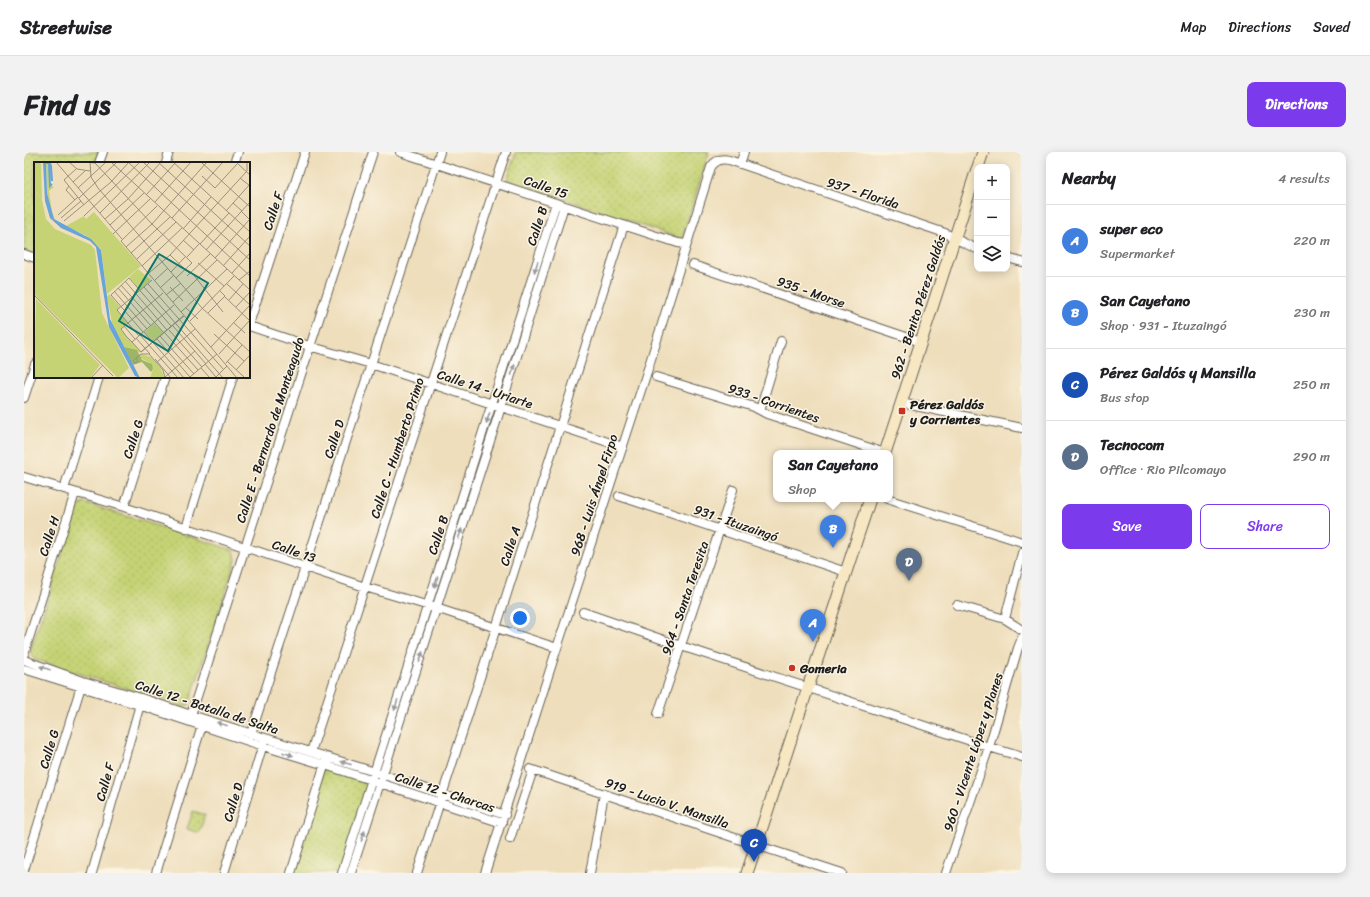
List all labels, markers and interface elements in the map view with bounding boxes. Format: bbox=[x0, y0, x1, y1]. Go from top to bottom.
text: Streetwise bbox=[20, 11, 112, 44]
text: Map bbox=[1180, 15, 1206, 40]
text: Directions bbox=[1228, 15, 1291, 40]
text: Saved bbox=[1313, 15, 1350, 40]
text: Find us bbox=[24, 80, 111, 129]
button: Directions bbox=[1247, 82, 1346, 127]
inset map bbox=[34, 162, 250, 378]
text: Nearby bbox=[1062, 163, 1116, 193]
map controls bbox=[974, 164, 1010, 272]
button: + bbox=[974, 164, 1010, 200]
text: 4 results bbox=[1278, 167, 1330, 190]
street label: Calle 15 bbox=[521, 169, 571, 205]
street label: 937 - Florida bbox=[824, 170, 903, 216]
street label: Calle F bbox=[256, 188, 290, 233]
button: − bbox=[974, 200, 1010, 236]
street label: Calle B bbox=[520, 203, 554, 249]
text: super eco bbox=[1100, 216, 1163, 242]
text: A bbox=[1071, 229, 1079, 252]
text: 220 m bbox=[1293, 229, 1330, 252]
street label: 962 - Benito Pérez Galdós bbox=[884, 231, 953, 382]
button: layers bbox=[974, 236, 1010, 272]
text: Supermarket bbox=[1100, 242, 1175, 265]
one-way arrow bbox=[533, 262, 539, 274]
street label: 935 - Morse bbox=[774, 270, 849, 315]
text: San Cayetano bbox=[1100, 288, 1190, 314]
text: B bbox=[1071, 301, 1079, 324]
text: 230 m bbox=[1294, 301, 1330, 324]
text: Shop · 931 - Ituzaingó bbox=[1100, 314, 1227, 337]
street label: Calle E - Bernardo de Monteagudo bbox=[229, 333, 311, 526]
text: Pérez Galdós y Mansilla bbox=[1100, 360, 1256, 386]
street label: Calle 14 - Uriarte bbox=[434, 363, 536, 415]
one-way arrow bbox=[510, 364, 516, 376]
text: C bbox=[1071, 373, 1079, 396]
text: 250 m bbox=[1293, 373, 1330, 396]
street label: Calle C - Humberto Primo bbox=[363, 374, 431, 521]
street label: 933 - Corrientes bbox=[725, 377, 823, 429]
text: Bus stop bbox=[1100, 386, 1149, 409]
place label: Pérez Galdós y Corrientes bbox=[909, 393, 985, 431]
marker: Pérez Galdós y Corrientes bbox=[897, 406, 907, 416]
one-way arrow bbox=[485, 412, 491, 424]
street label: Calle G bbox=[116, 416, 150, 462]
street label: Calle D bbox=[317, 416, 351, 462]
street label: 968 - Luis Ángel Firpo bbox=[563, 431, 625, 559]
text: Tecnocom bbox=[1100, 432, 1164, 458]
text: D bbox=[1071, 445, 1079, 468]
text: 290 m bbox=[1293, 445, 1330, 468]
popup bbox=[773, 450, 893, 502]
text: San Cayetano bbox=[788, 452, 878, 478]
text: Office · Rio Pilcomayo bbox=[1100, 458, 1226, 481]
text: Shop bbox=[788, 478, 816, 501]
street label: 931 - Ituzaingó bbox=[691, 498, 782, 548]
button: Save bbox=[1062, 504, 1192, 549]
button: Share bbox=[1200, 504, 1330, 549]
street label: Calle H bbox=[32, 512, 67, 559]
street label: Calle B bbox=[421, 512, 455, 558]
pin: B bbox=[820, 515, 846, 548]
street label: Calle A bbox=[493, 523, 527, 569]
one-way arrow bbox=[458, 527, 464, 539]
street label: Calle 13 bbox=[269, 533, 319, 569]
street label: 964 - Santa Teresita bbox=[655, 537, 715, 658]
pin: D bbox=[896, 548, 922, 581]
one-way arrow bbox=[433, 576, 439, 588]
your location bbox=[510, 608, 530, 628]
pin: A bbox=[800, 609, 826, 642]
one-way arrow bbox=[418, 651, 424, 663]
place label: Gomeria bbox=[799, 657, 847, 680]
marker: Gomeria bbox=[787, 663, 797, 673]
one-way arrow bbox=[38, 664, 50, 670]
street label: 960 - Vicente López y Planes bbox=[936, 669, 1010, 834]
street label: Calle 12 - Batalla de Salta bbox=[132, 673, 282, 741]
one-way arrow bbox=[393, 700, 399, 712]
one-way arrow bbox=[215, 721, 227, 727]
street label: Calle G bbox=[32, 726, 66, 772]
one-way arrow bbox=[282, 751, 294, 757]
street label: Calle F bbox=[89, 759, 122, 804]
one-way arrow bbox=[340, 760, 352, 766]
street label: Calle 12 - Charcas bbox=[392, 765, 499, 819]
street label: 919 - Lucio V. Mansilla bbox=[602, 771, 733, 835]
street label: Calle D bbox=[216, 779, 250, 824]
pin: C bbox=[741, 829, 767, 862]
one-way arrow bbox=[360, 830, 366, 842]

